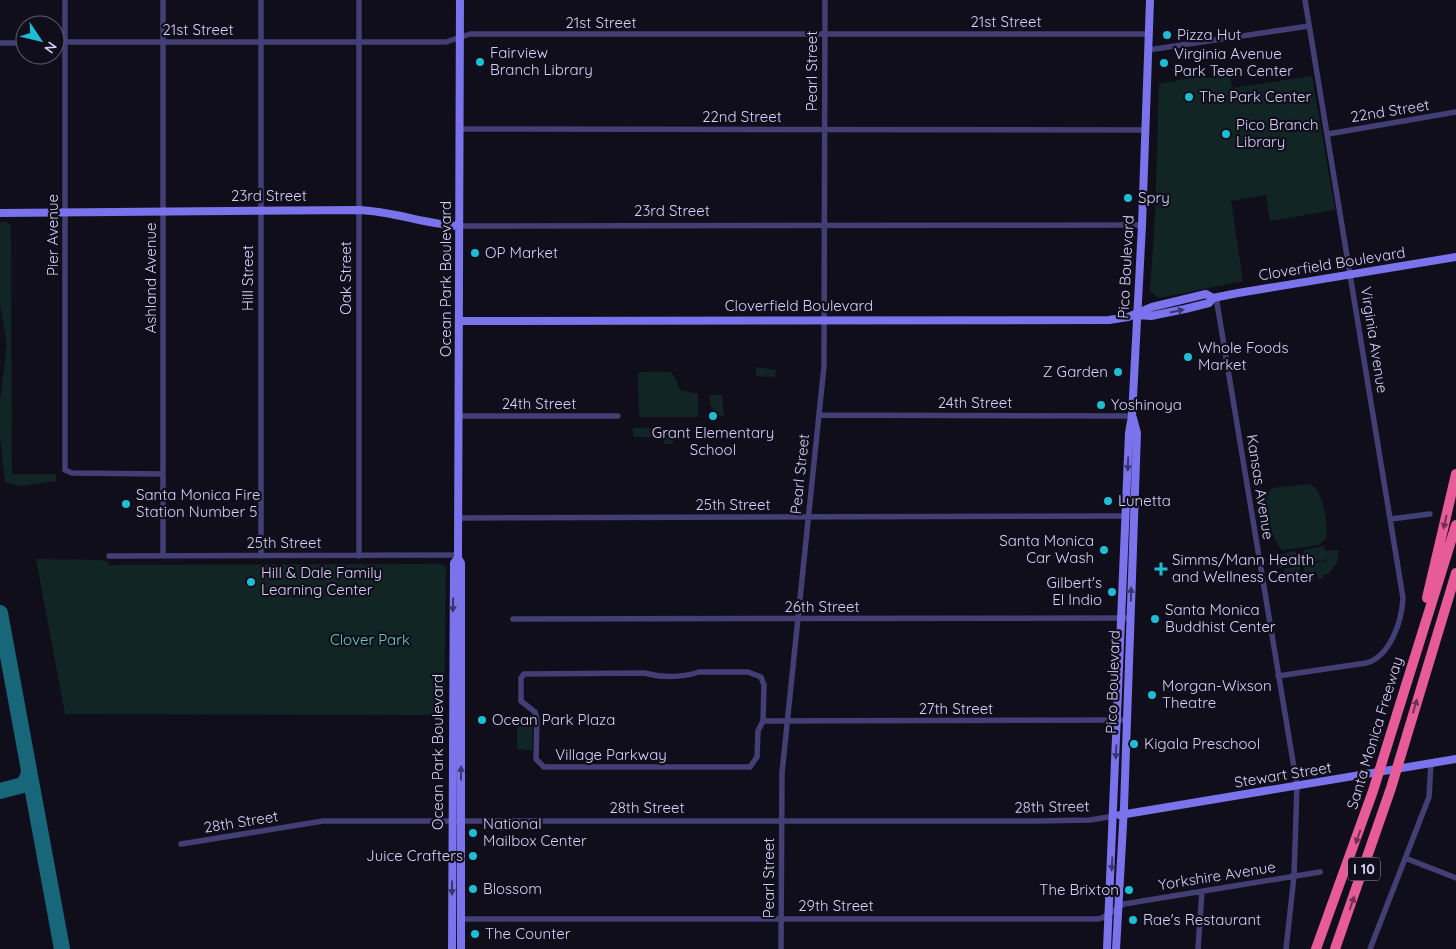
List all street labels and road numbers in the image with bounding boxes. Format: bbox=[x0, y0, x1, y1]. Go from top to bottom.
street label: 21st Street bbox=[970, 12, 1042, 31]
street label: 21st Street bbox=[565, 13, 637, 32]
street label: 21st Street bbox=[162, 20, 234, 39]
street label: Pearl Street bbox=[802, 31, 821, 111]
street label: 22nd Street bbox=[1349, 95, 1431, 126]
street label: 22nd Street bbox=[702, 107, 782, 126]
street label: 23rd Street bbox=[231, 186, 307, 205]
street label: Pier Avenue bbox=[43, 194, 62, 276]
street label: Ocean Park Boulevard bbox=[436, 201, 455, 357]
street label: 23rd Street bbox=[634, 201, 710, 220]
street label: Pico Boulevard bbox=[1113, 215, 1138, 319]
street label: Ashland Avenue bbox=[141, 223, 160, 333]
street label: Oak Street bbox=[336, 241, 355, 315]
street label: Cloverfield Boulevard bbox=[1257, 243, 1407, 284]
street label: Hill Street bbox=[238, 245, 257, 311]
street label: Virginia Avenue bbox=[1357, 285, 1392, 395]
street label: Cloverfield Boulevard bbox=[725, 296, 873, 315]
street label: 24th Street bbox=[938, 393, 1012, 412]
street label: 24th Street bbox=[502, 394, 576, 413]
street label: Pearl Street bbox=[786, 433, 813, 515]
street label: Kansas Avenue bbox=[1243, 433, 1278, 541]
street label: 25th Street bbox=[695, 495, 771, 514]
street label: 25th Street bbox=[246, 533, 322, 552]
street label: 26th Street bbox=[784, 597, 860, 616]
street label: Pico Boulevard bbox=[1101, 630, 1124, 734]
street label: Santa Monica Freeway bbox=[1342, 654, 1407, 811]
street label: Ocean Park Boulevard bbox=[428, 674, 447, 830]
street label: 27th Street bbox=[919, 699, 993, 718]
street label: Village Parkway bbox=[555, 745, 667, 764]
street label: Stewart Street bbox=[1233, 757, 1333, 792]
street label: 28th Street bbox=[1014, 796, 1090, 817]
street label: 28th Street bbox=[609, 798, 685, 817]
street label: 28th Street bbox=[202, 806, 280, 837]
street label: Pearl Street bbox=[759, 838, 778, 918]
street label: Yorkshire Avenue bbox=[1157, 857, 1277, 894]
road number: I 10 bbox=[1348, 858, 1380, 881]
street label: 29th Street bbox=[798, 896, 874, 915]

